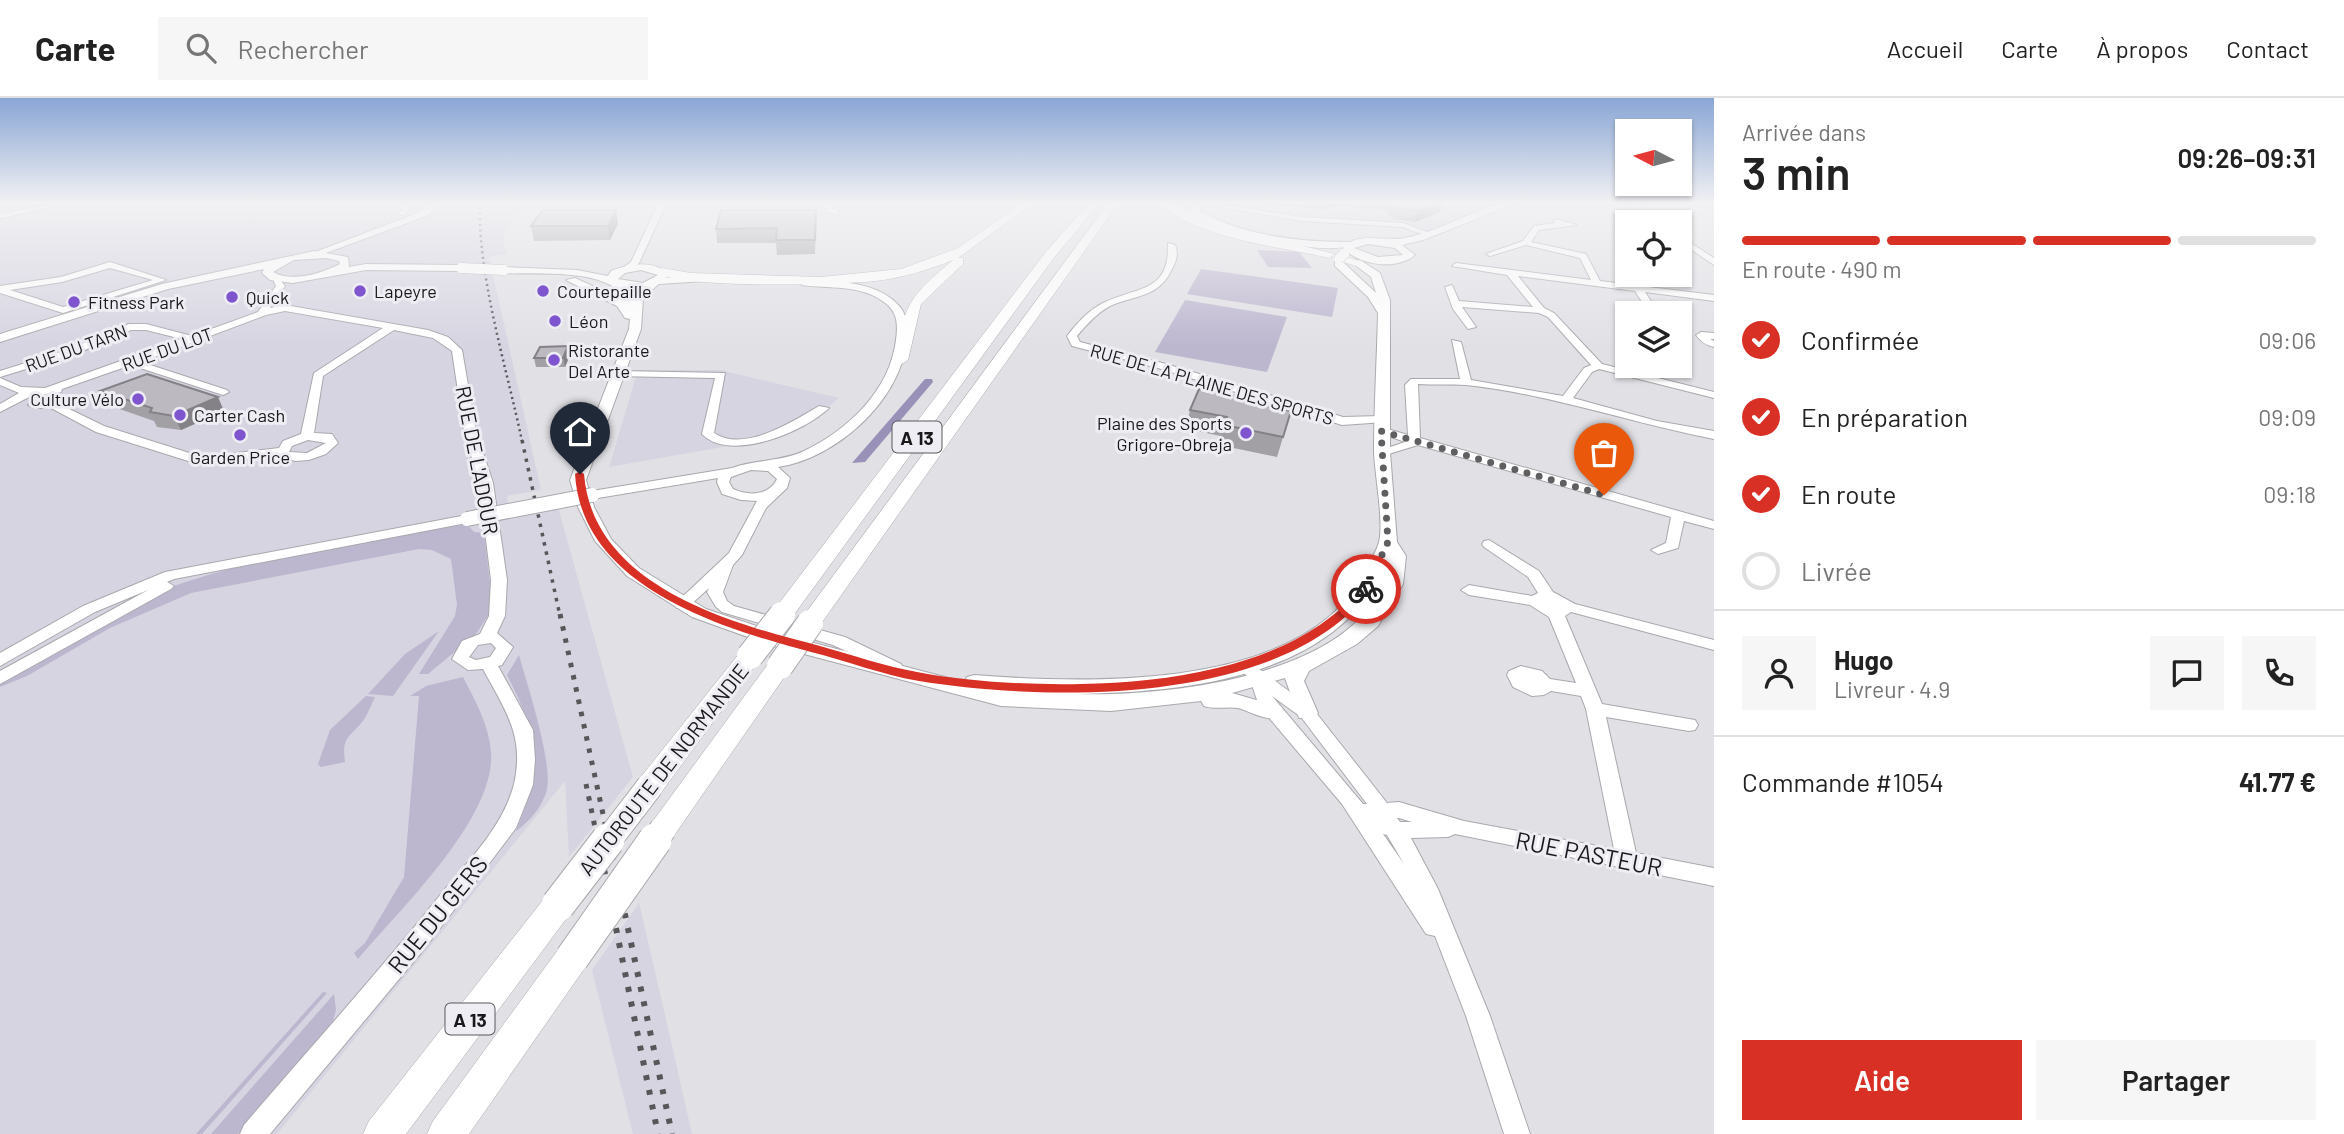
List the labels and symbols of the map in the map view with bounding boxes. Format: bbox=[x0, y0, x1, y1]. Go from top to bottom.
north arrow bbox=[1615, 119, 1692, 196]
place label: Lapeyre bbox=[374, 280, 437, 302]
place label: Courtepaille bbox=[557, 280, 652, 302]
marker: Lapeyre bbox=[352, 283, 368, 299]
marker: Courtepaille bbox=[535, 283, 551, 299]
place label: Quick bbox=[246, 286, 289, 308]
marker: Quick bbox=[224, 289, 240, 305]
place label: Fitness Park bbox=[88, 291, 184, 313]
marker: Fitness Park bbox=[66, 294, 82, 310]
place label: Léon bbox=[569, 310, 608, 332]
marker: Léon bbox=[547, 313, 563, 329]
street label: RUE DU TARN bbox=[22, 319, 130, 377]
street label: RUE DU LOT bbox=[119, 322, 215, 376]
place label: Ristorante Del Arte bbox=[568, 339, 650, 382]
street label: RUE DE LA PLAINE DES SPORTS bbox=[1088, 339, 1336, 429]
marker: Ristorante Del Arte bbox=[546, 352, 562, 368]
street label: RUE DE L'ADOUR bbox=[451, 383, 505, 537]
place label: Culture Vélo bbox=[30, 388, 124, 410]
marker: Culture Vélo bbox=[130, 391, 146, 407]
pin bbox=[550, 402, 610, 474]
place label: Carter Cash bbox=[194, 404, 285, 426]
marker: Carter Cash bbox=[172, 407, 188, 423]
place label: Plaine des Sports Grigore-Obreja bbox=[1097, 412, 1232, 455]
road number: A 13 bbox=[892, 422, 942, 452]
pin bbox=[1574, 423, 1634, 495]
marker: Plaine des Sports Grigore-Obreja bbox=[1238, 425, 1254, 441]
marker: Garden Price bbox=[232, 427, 248, 443]
place label: Garden Price bbox=[190, 446, 290, 468]
courier bbox=[1331, 554, 1401, 624]
street label: AUTOROUTE DE NORMANDIE bbox=[573, 658, 753, 880]
street label: RUE PASTEUR bbox=[1513, 825, 1665, 881]
street label: RUE DU GERS bbox=[381, 849, 493, 979]
road number: A 13 bbox=[446, 1004, 494, 1035]

